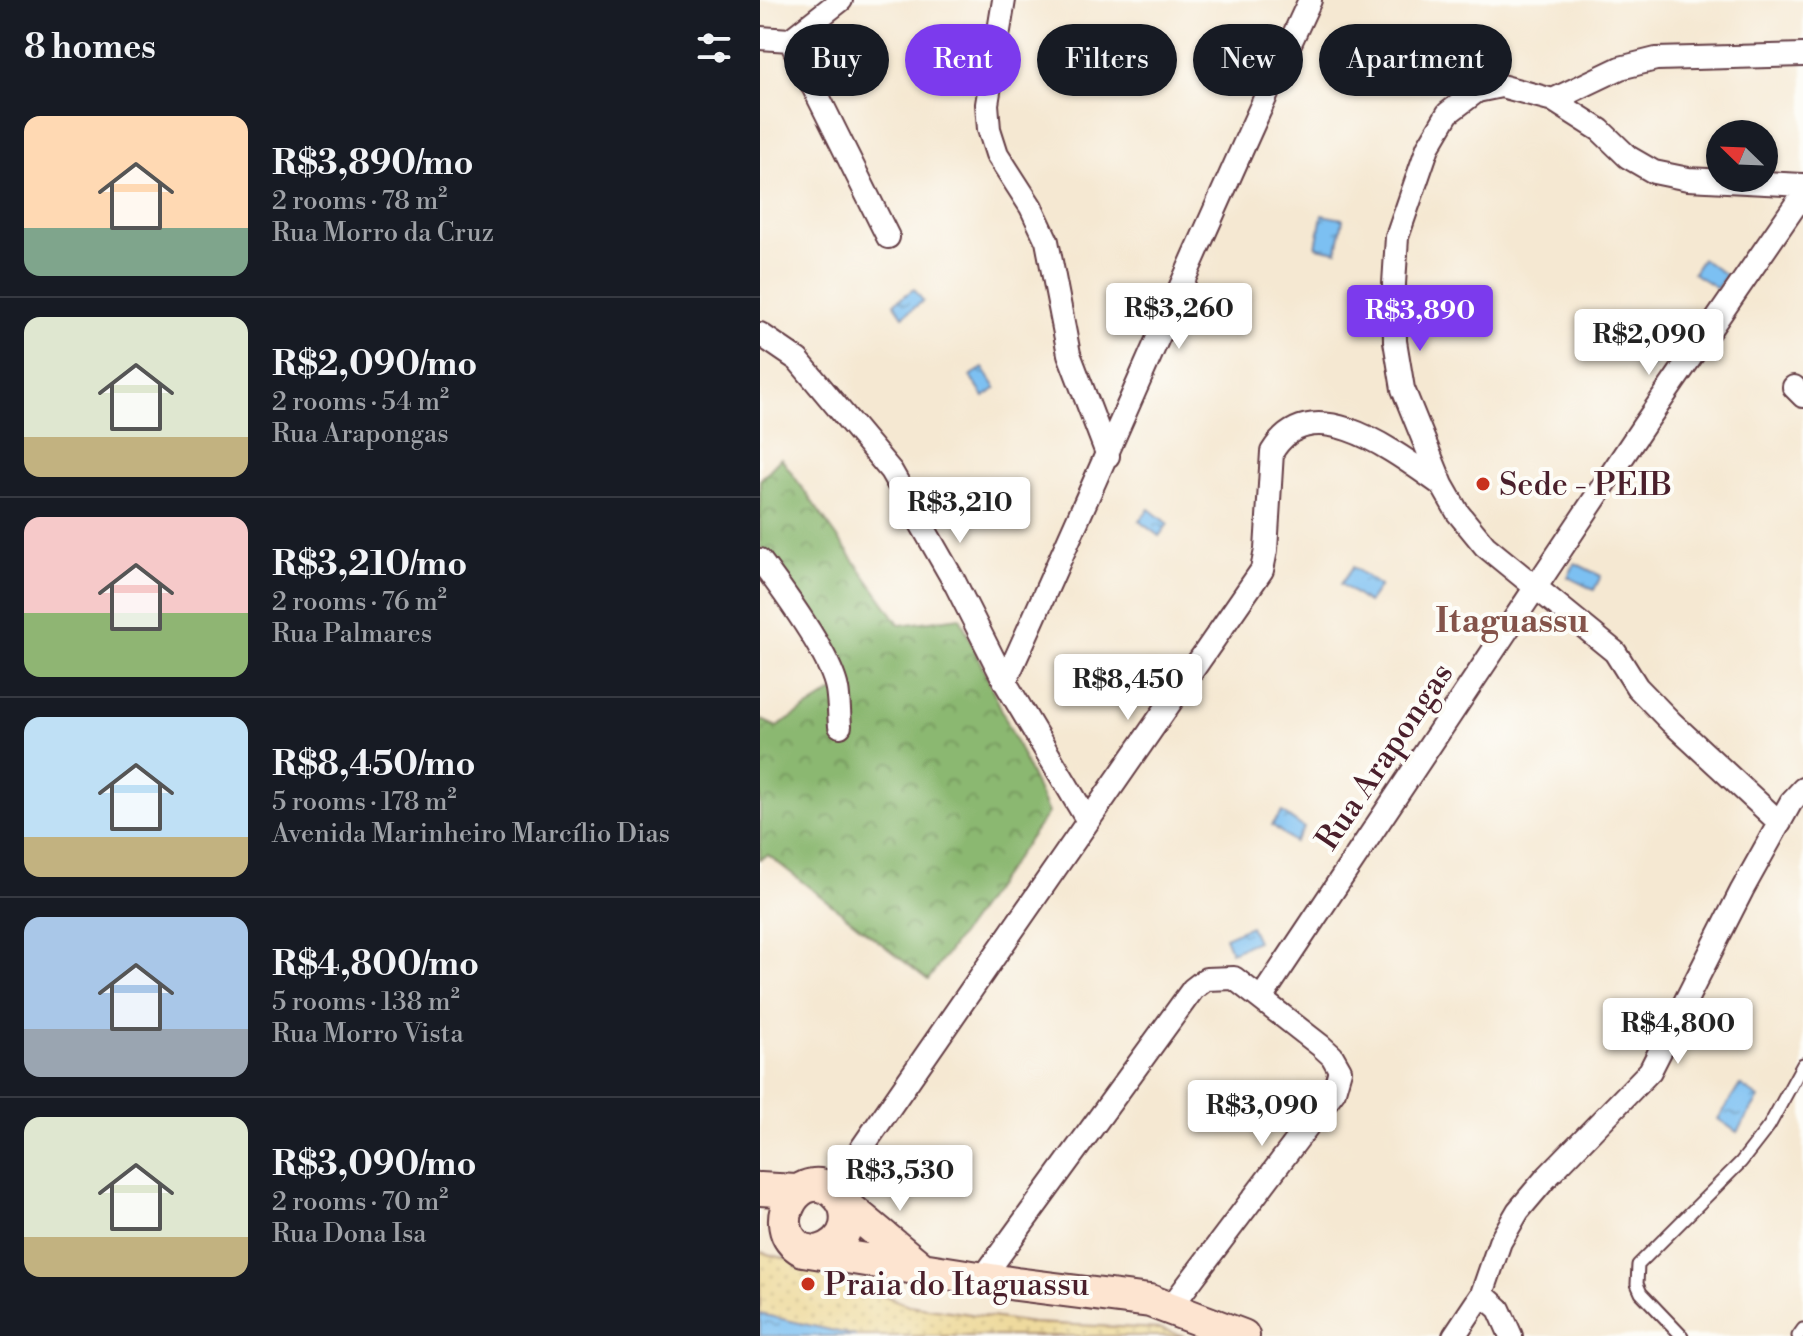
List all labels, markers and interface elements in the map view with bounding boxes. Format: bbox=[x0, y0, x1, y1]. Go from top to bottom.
chip: Buy bbox=[784, 24, 889, 96]
chip: Rent bbox=[905, 24, 1021, 96]
chip: Filters bbox=[1037, 24, 1177, 96]
chip: New bbox=[1193, 24, 1303, 96]
chip: Apartment bbox=[1319, 24, 1512, 96]
icon: filters bbox=[692, 26, 736, 70]
text: 8 homes bbox=[24, 27, 156, 69]
north arrow bbox=[1706, 120, 1778, 192]
map controls bbox=[1706, 120, 1778, 192]
text: R$3,890/mo bbox=[272, 143, 474, 185]
icon: home bbox=[88, 148, 184, 244]
text: 2 rooms · 78 m² bbox=[272, 185, 447, 217]
text: Rua Morro da Cruz bbox=[272, 217, 494, 249]
pin: R$3,260 bbox=[1105, 283, 1253, 351]
pin: R$3,890 bbox=[1346, 285, 1494, 353]
text: R$3,260 bbox=[1124, 293, 1234, 325]
text: R$3,890 bbox=[1365, 295, 1475, 327]
pin: R$2,090 bbox=[1575, 309, 1723, 377]
text: R$2,090 bbox=[1592, 319, 1706, 351]
text: R$2,090/mo bbox=[272, 344, 477, 386]
icon: home bbox=[88, 349, 184, 445]
text: 2 rooms · 54 m² bbox=[272, 386, 449, 418]
text: Rua Arapongas bbox=[272, 418, 449, 450]
place label: Sede - PEIB bbox=[1499, 465, 1672, 505]
marker: Sede - PEIB bbox=[1474, 475, 1492, 493]
pin: R$3,210 bbox=[886, 477, 1034, 545]
text: R$3,210 bbox=[907, 487, 1013, 519]
text: R$3,210/mo bbox=[272, 544, 467, 586]
icon: home bbox=[88, 549, 184, 645]
text: 2 rooms · 76 m² bbox=[272, 586, 447, 618]
district label: Itaguassu bbox=[1436, 601, 1589, 643]
text: Rua Palmares bbox=[272, 618, 432, 650]
pin: R$8,450 bbox=[1054, 654, 1202, 722]
street label: Rua Arapongas bbox=[1307, 655, 1462, 858]
text: R$8,450 bbox=[1072, 664, 1184, 696]
text: R$8,450/mo bbox=[272, 744, 476, 786]
icon: home bbox=[88, 749, 184, 845]
text: 5 rooms · 178 m² bbox=[272, 786, 457, 818]
text: Avenida Marinheiro Marcílio Dias bbox=[272, 818, 670, 850]
text: R$4,800/mo bbox=[272, 944, 479, 986]
icon: home bbox=[88, 949, 184, 1045]
text: 5 rooms · 138 m² bbox=[272, 986, 460, 1018]
pin: R$4,800 bbox=[1604, 998, 1752, 1066]
text: R$4,800 bbox=[1621, 1008, 1735, 1040]
text: Rua Morro Vista bbox=[272, 1018, 464, 1050]
pin: R$3,090 bbox=[1188, 1080, 1336, 1148]
text: R$3,090 bbox=[1206, 1090, 1318, 1122]
text: R$3,090/mo bbox=[272, 1144, 477, 1186]
pin: R$3,530 bbox=[826, 1145, 974, 1213]
icon: home bbox=[88, 1149, 184, 1245]
text: R$3,530 bbox=[845, 1155, 955, 1187]
text: 2 rooms · 70 m² bbox=[272, 1186, 448, 1218]
text: Rua Dona Isa bbox=[272, 1218, 427, 1250]
place label: Praia do Itaguassu bbox=[824, 1265, 1089, 1305]
marker: Praia do Itaguassu bbox=[799, 1275, 817, 1293]

